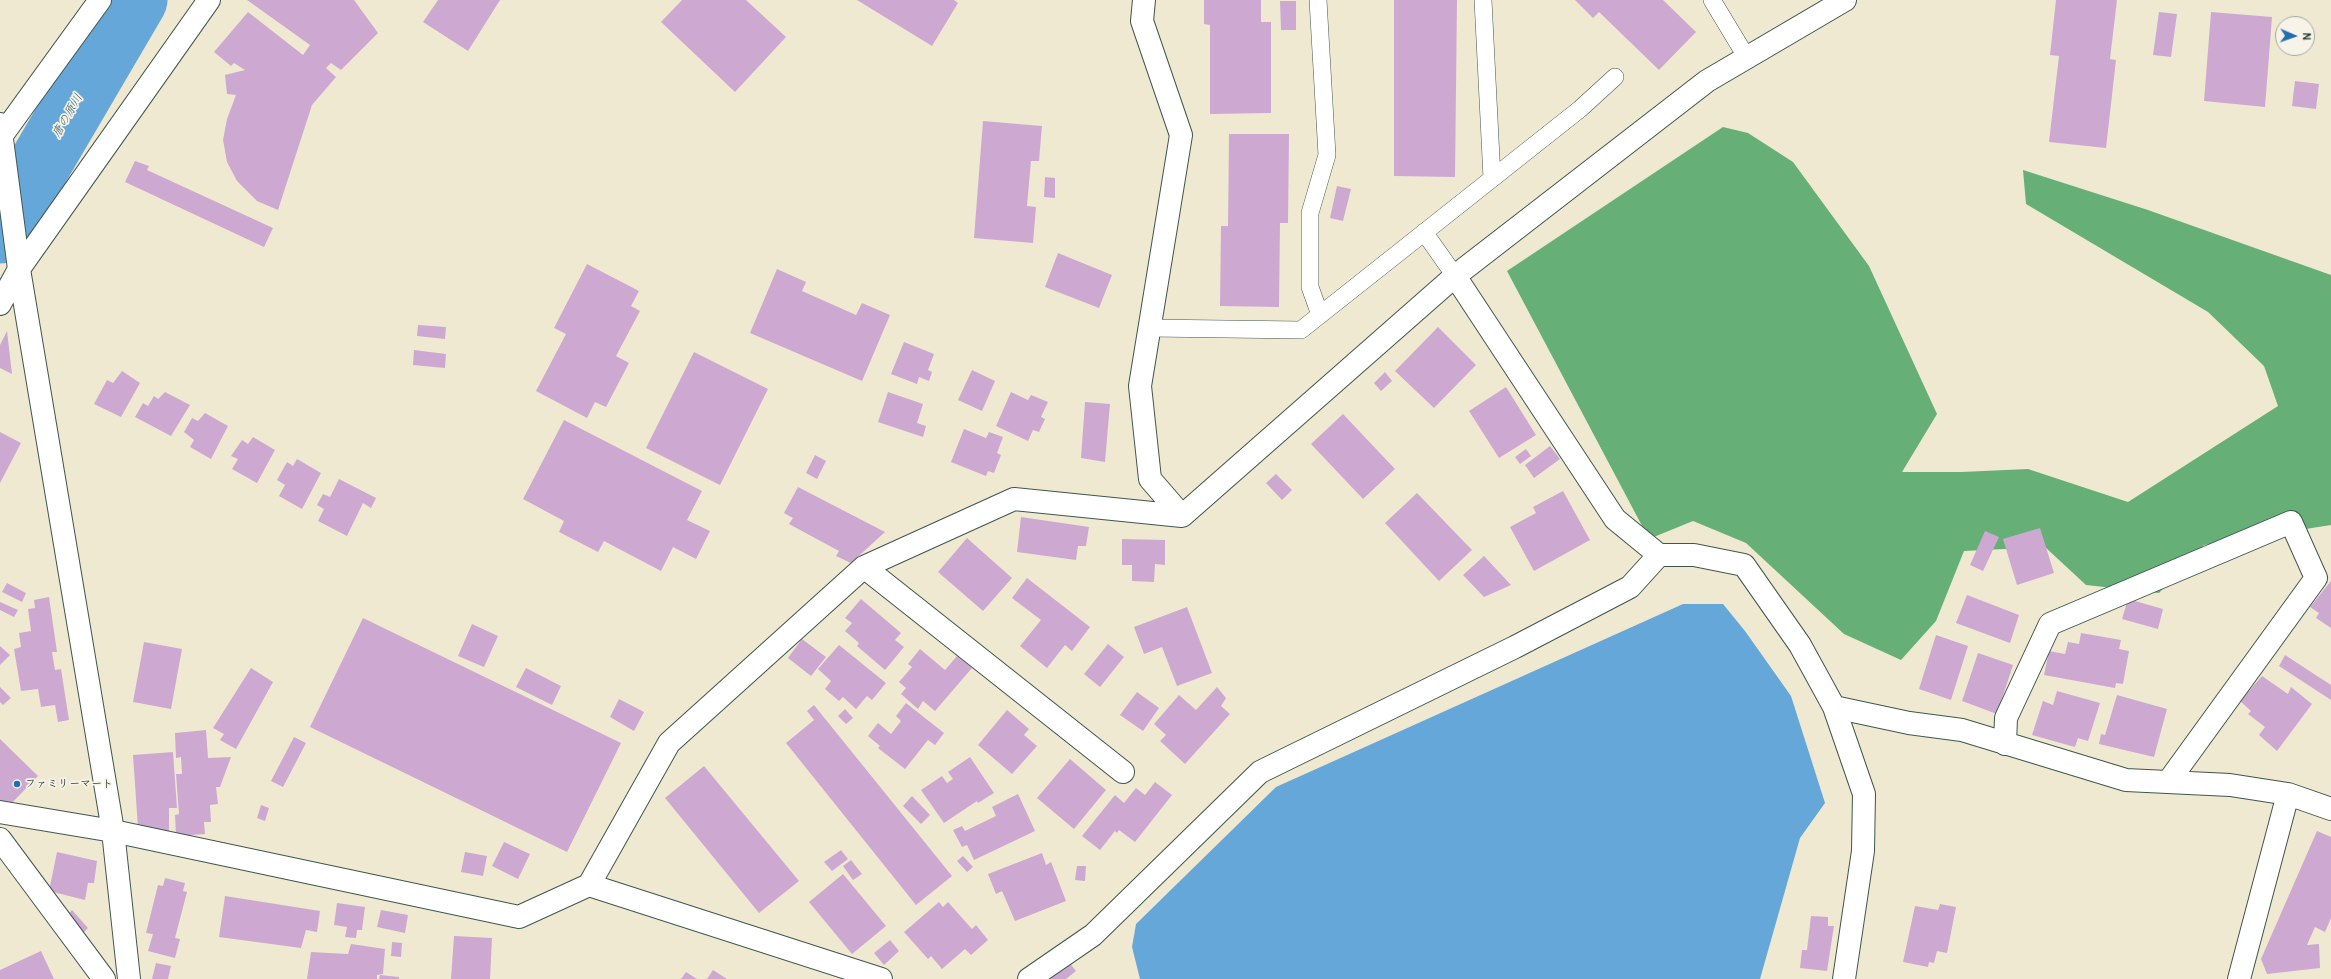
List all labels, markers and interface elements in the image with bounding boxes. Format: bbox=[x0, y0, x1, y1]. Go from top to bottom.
north arrow bbox=[2275, 16, 2315, 56]
text: N bbox=[2300, 32, 2313, 40]
water label: 唐の原川 bbox=[50, 92, 86, 140]
place label: ファミリーマート bbox=[25, 777, 113, 791]
marker: ファミリーマート bbox=[12, 779, 22, 789]

